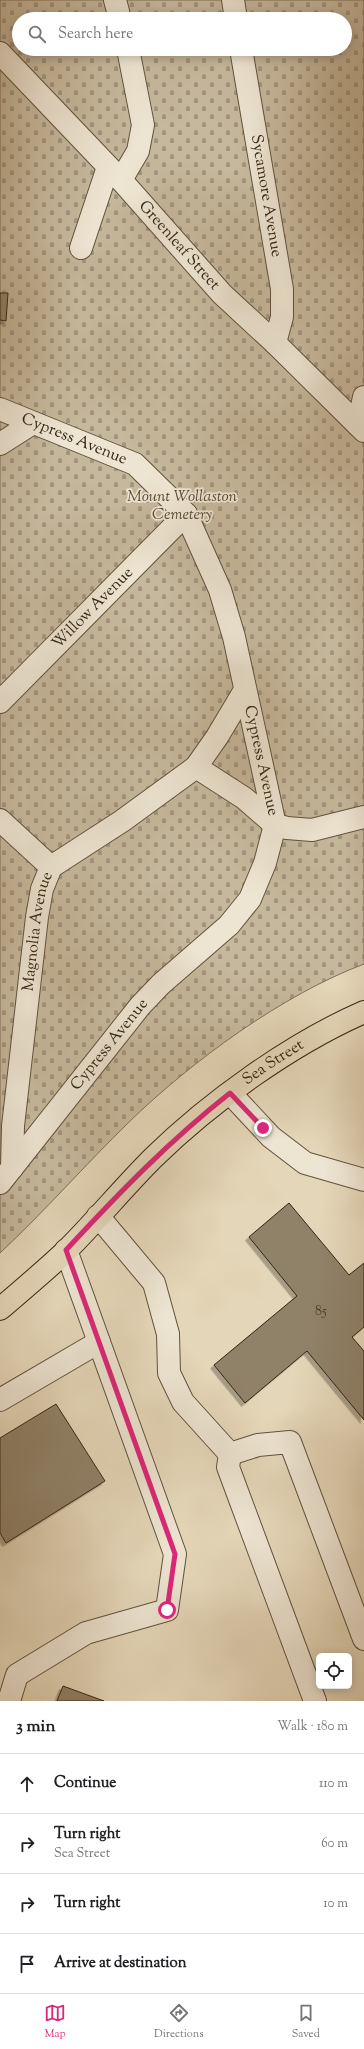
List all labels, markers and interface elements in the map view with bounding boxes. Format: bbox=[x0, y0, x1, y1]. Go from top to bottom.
search box bbox=[12, 12, 352, 56]
icon: search bbox=[26, 23, 48, 45]
text: Search here bbox=[58, 24, 133, 45]
street label: Sycamore Avenue bbox=[244, 133, 288, 259]
street label: Greenleaf Street bbox=[133, 196, 226, 296]
street label: Cypress Avenue bbox=[18, 407, 131, 471]
park label: Mount Wollaston Cemetery bbox=[127, 486, 238, 527]
street label: Willow Avenue bbox=[47, 562, 139, 654]
street label: Cypress Avenue bbox=[238, 703, 284, 818]
street label: Magnolia Avenue bbox=[17, 868, 59, 993]
street label: Cypress Avenue bbox=[66, 994, 154, 1096]
street label: Sea Street bbox=[238, 1034, 309, 1091]
route end bbox=[254, 1119, 272, 1137]
house number: 85 bbox=[315, 1302, 327, 1322]
route start bbox=[158, 1601, 176, 1619]
map controls bbox=[316, 1653, 352, 1689]
button: locate bbox=[316, 1653, 352, 1689]
text: 3 min bbox=[16, 1715, 55, 1739]
text: Walk · 180 m bbox=[277, 1718, 348, 1736]
icon: ahead bbox=[16, 1773, 38, 1795]
text: Continue bbox=[54, 1773, 116, 1794]
text: 110 m bbox=[319, 1775, 348, 1793]
text: Turn right bbox=[54, 1824, 120, 1845]
icon: right bbox=[16, 1833, 38, 1855]
text: 60 m bbox=[321, 1835, 348, 1853]
text: Sea Street bbox=[54, 1845, 110, 1863]
icon: right bbox=[16, 1893, 38, 1915]
text: Turn right bbox=[54, 1893, 120, 1914]
text: 10 m bbox=[323, 1895, 348, 1913]
icon: arrive bbox=[16, 1953, 38, 1975]
text: Arrive at destination bbox=[54, 1953, 187, 1974]
tab: Map bbox=[44, 2002, 66, 2042]
tab: Directions bbox=[154, 2002, 204, 2042]
tab: Saved bbox=[292, 2002, 320, 2042]

